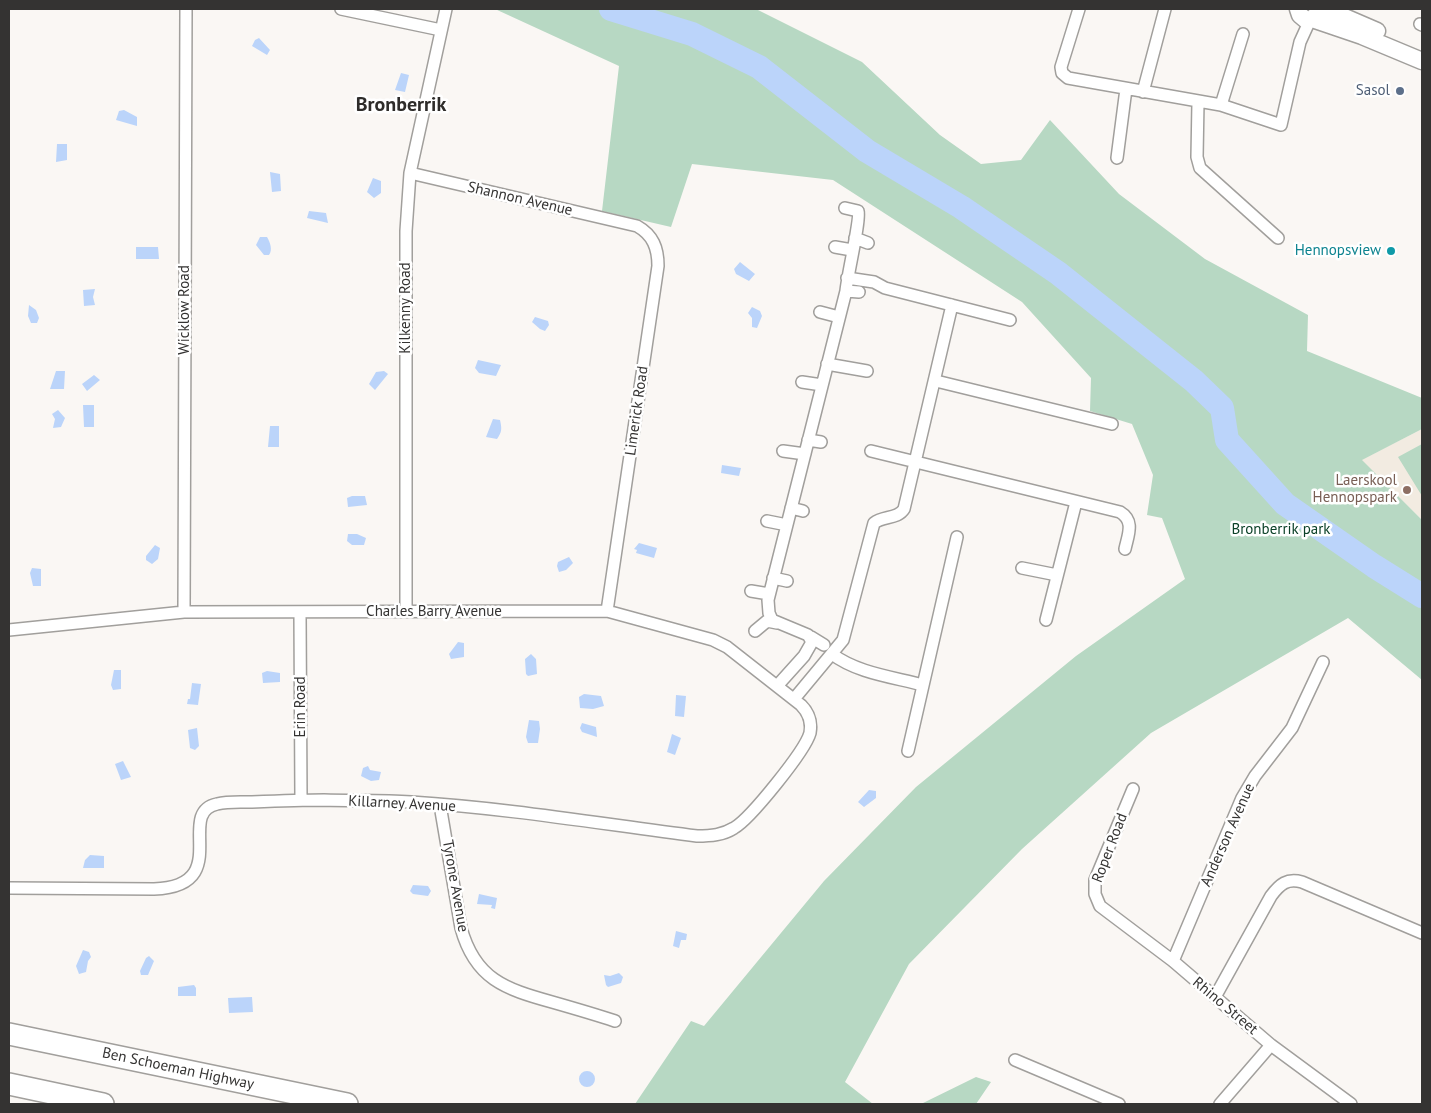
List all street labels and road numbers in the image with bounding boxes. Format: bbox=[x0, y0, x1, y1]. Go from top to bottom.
street label: Shannon Avenue bbox=[466, 178, 574, 220]
street label: Kilkenny Road bbox=[397, 262, 415, 354]
street label: Wicklow Road bbox=[176, 265, 194, 355]
street label: Limerick Road bbox=[622, 365, 652, 457]
street label: Charles Barry Avenue bbox=[366, 603, 502, 621]
street label: Erin Road bbox=[292, 676, 310, 738]
street label: Anderson Avenue bbox=[1197, 781, 1259, 889]
street label: Killarney Avenue bbox=[348, 792, 456, 816]
street label: Roper Road bbox=[1089, 811, 1131, 885]
street label: Tyrone Avenue bbox=[438, 839, 472, 933]
street label: Rhino Street bbox=[1189, 973, 1261, 1039]
street label: Ben Schoeman Highway bbox=[100, 1044, 256, 1094]

